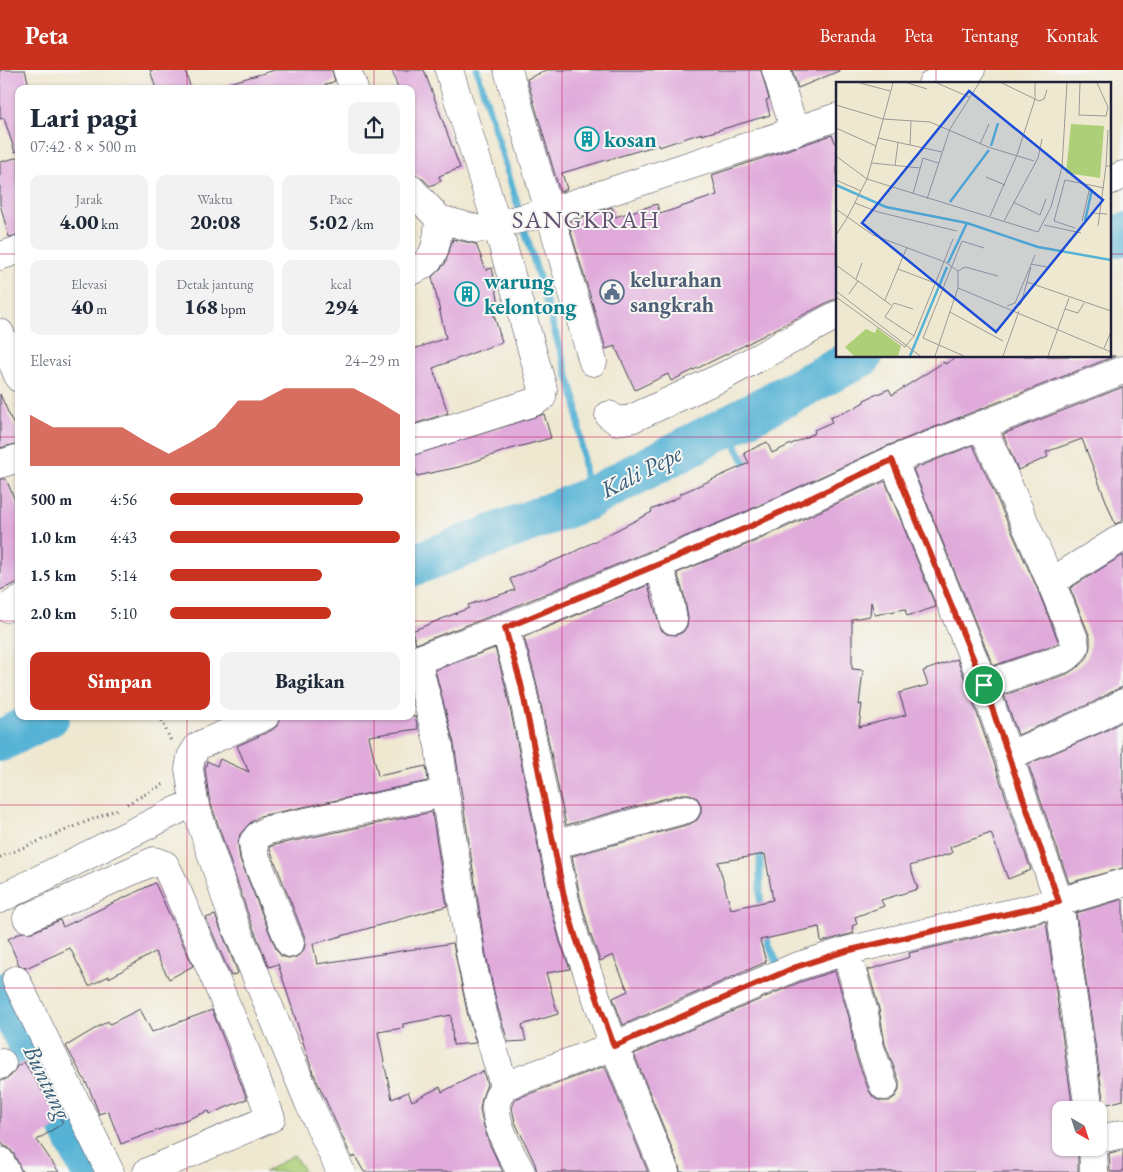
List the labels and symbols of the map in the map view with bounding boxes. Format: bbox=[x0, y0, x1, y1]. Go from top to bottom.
inset map bbox=[836, 82, 1110, 358]
place label: kosan bbox=[604, 125, 657, 154]
building icon: kosan bbox=[574, 126, 600, 152]
district label: SANGKRAH bbox=[512, 203, 660, 235]
place label: kelurahan sangkrah bbox=[630, 265, 723, 319]
place label: warung kelontong bbox=[484, 267, 578, 321]
public building icon: kelurahan sangkrah bbox=[599, 279, 625, 305]
building icon: warung kelontong bbox=[454, 281, 480, 307]
water label: Kali Pepe bbox=[594, 437, 688, 505]
pin bbox=[963, 664, 1005, 706]
water label: Buntung bbox=[16, 1038, 80, 1126]
north arrow bbox=[1052, 1101, 1108, 1156]

